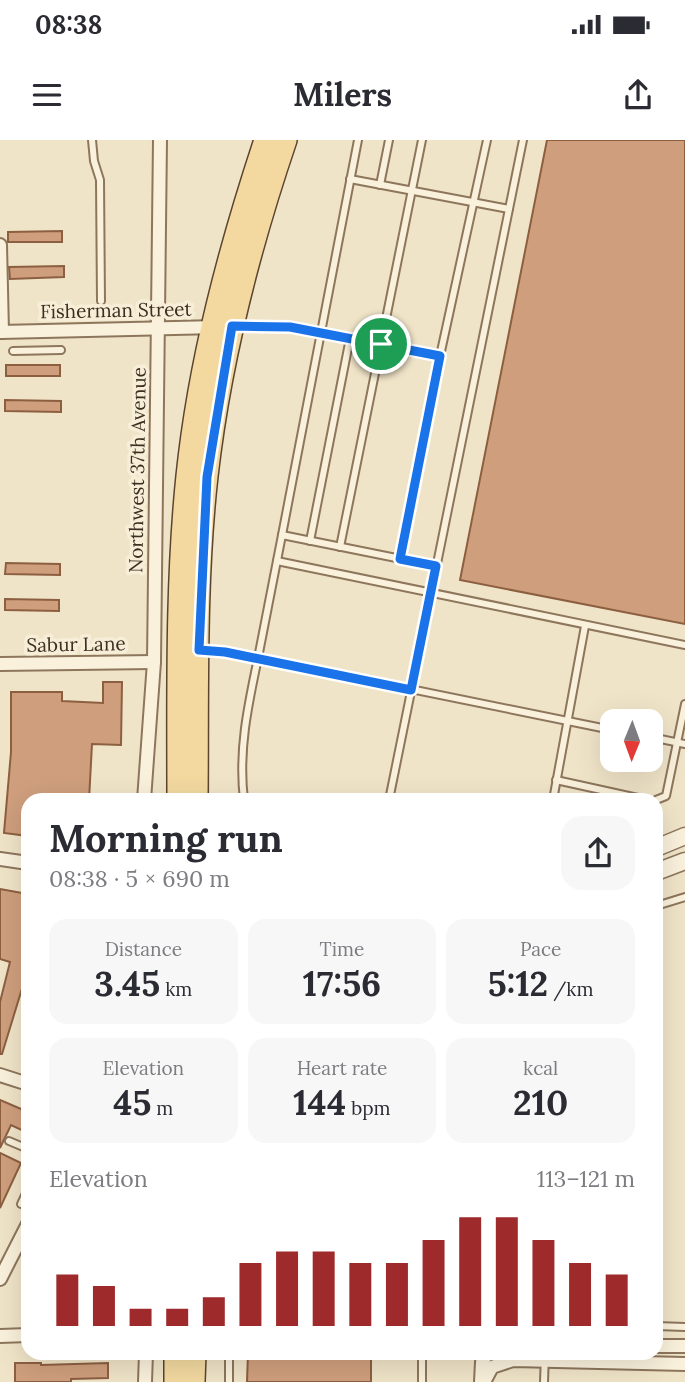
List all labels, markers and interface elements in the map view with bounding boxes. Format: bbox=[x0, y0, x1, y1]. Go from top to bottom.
text: 08:38 bbox=[35, 8, 102, 41]
text: Milers bbox=[293, 74, 392, 115]
icon: menu bbox=[28, 76, 66, 114]
icon: share bbox=[619, 76, 657, 114]
street label: Fisherman Street bbox=[40, 297, 193, 323]
pin bbox=[351, 314, 411, 374]
icon: arrive bbox=[362, 325, 400, 363]
street label: Northwest 37th Avenue bbox=[123, 367, 151, 573]
street label: Sabur Lane bbox=[26, 631, 126, 657]
north arrow bbox=[600, 709, 663, 772]
map controls bbox=[600, 709, 663, 772]
text: Morning run bbox=[49, 814, 283, 862]
button: share bbox=[561, 816, 635, 890]
text: 08:38 · 5 × 690 m bbox=[49, 864, 230, 893]
text: Distance bbox=[105, 937, 182, 961]
text: Time bbox=[320, 937, 364, 961]
text: Pace bbox=[520, 937, 561, 961]
text: 3.45 bbox=[94, 961, 160, 1006]
text: 17:56 bbox=[303, 961, 381, 1006]
text: 5:12 bbox=[488, 961, 548, 1006]
text: km bbox=[160, 977, 192, 1001]
text: /km bbox=[548, 977, 594, 1001]
text: Elevation bbox=[103, 1056, 184, 1080]
text: Heart rate bbox=[297, 1056, 387, 1080]
text: kcal bbox=[523, 1056, 558, 1080]
text: 45 bbox=[113, 1080, 151, 1125]
text: 144 bbox=[293, 1080, 346, 1125]
text: 210 bbox=[513, 1080, 568, 1125]
text: m bbox=[151, 1096, 173, 1120]
text: bpm bbox=[346, 1096, 391, 1120]
text: Elevation bbox=[49, 1164, 148, 1193]
text: 113–121 m bbox=[537, 1164, 635, 1193]

